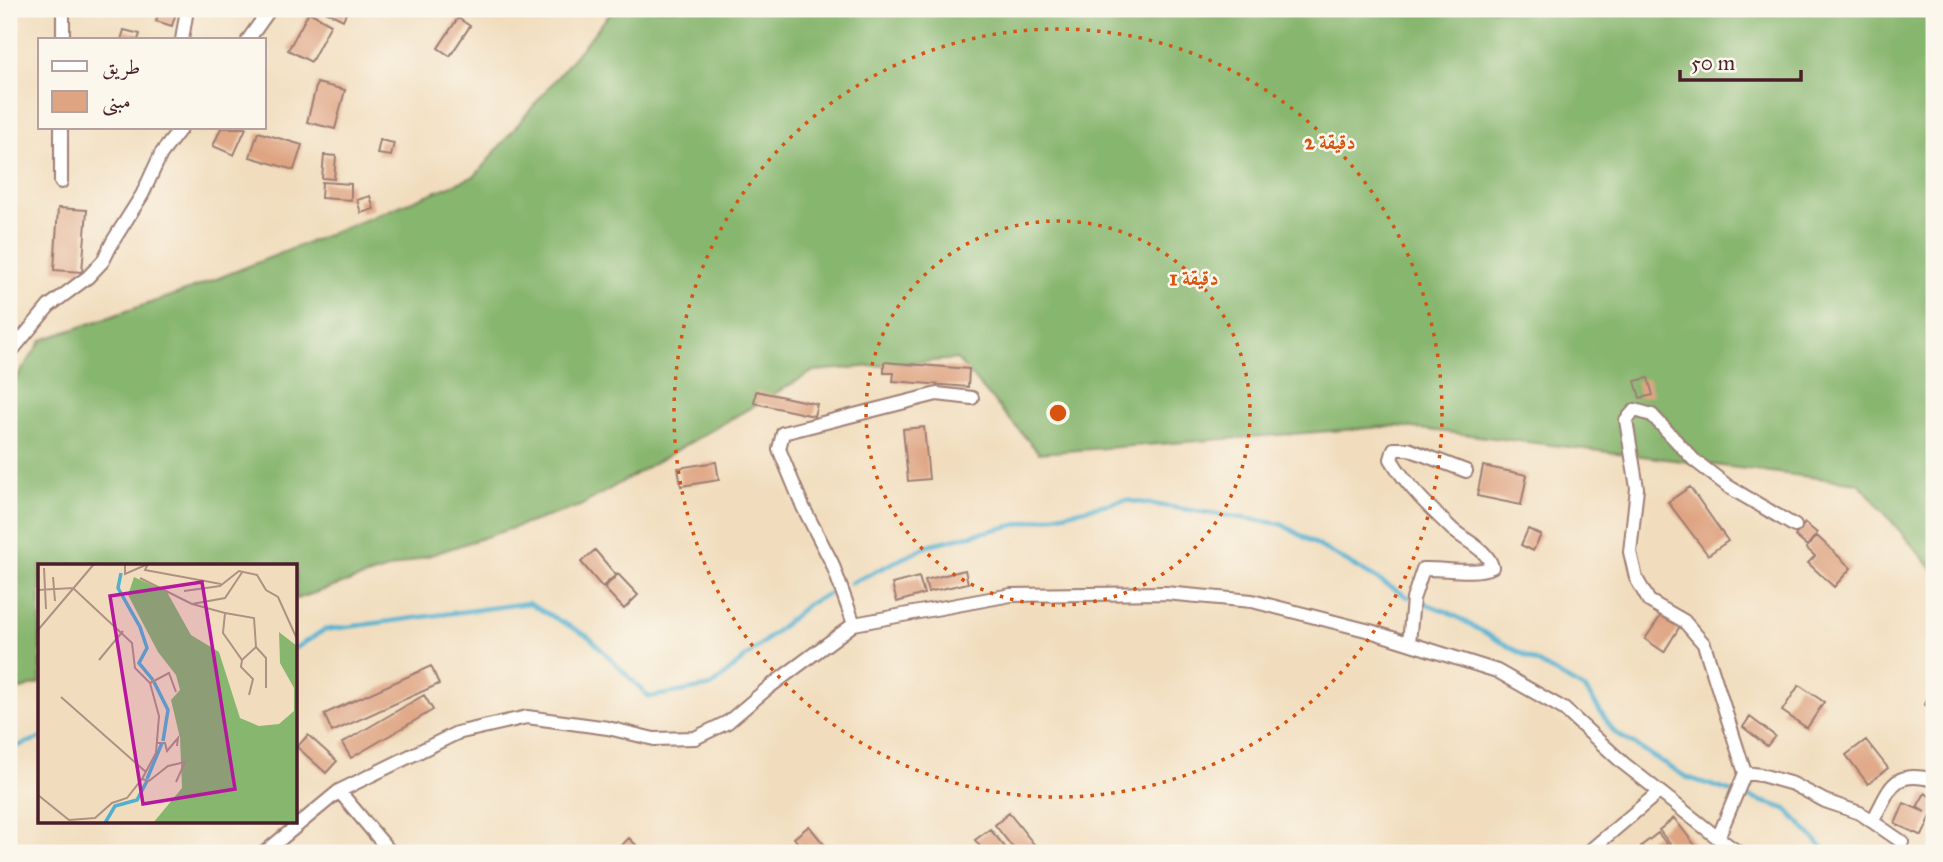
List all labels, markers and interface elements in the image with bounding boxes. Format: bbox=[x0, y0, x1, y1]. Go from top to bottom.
legend bbox=[38, 38, 266, 130]
scale bar bbox=[1680, 38, 1801, 82]
text: 50 m bbox=[1691, 50, 1736, 76]
text: طريق bbox=[102, 54, 140, 80]
text: مبنى bbox=[102, 88, 131, 116]
text: 2 دقيقة bbox=[1304, 129, 1356, 155]
text: 1 دقيقة bbox=[1169, 265, 1219, 291]
centre of rings bbox=[1046, 401, 1070, 425]
inset map bbox=[38, 564, 298, 824]

